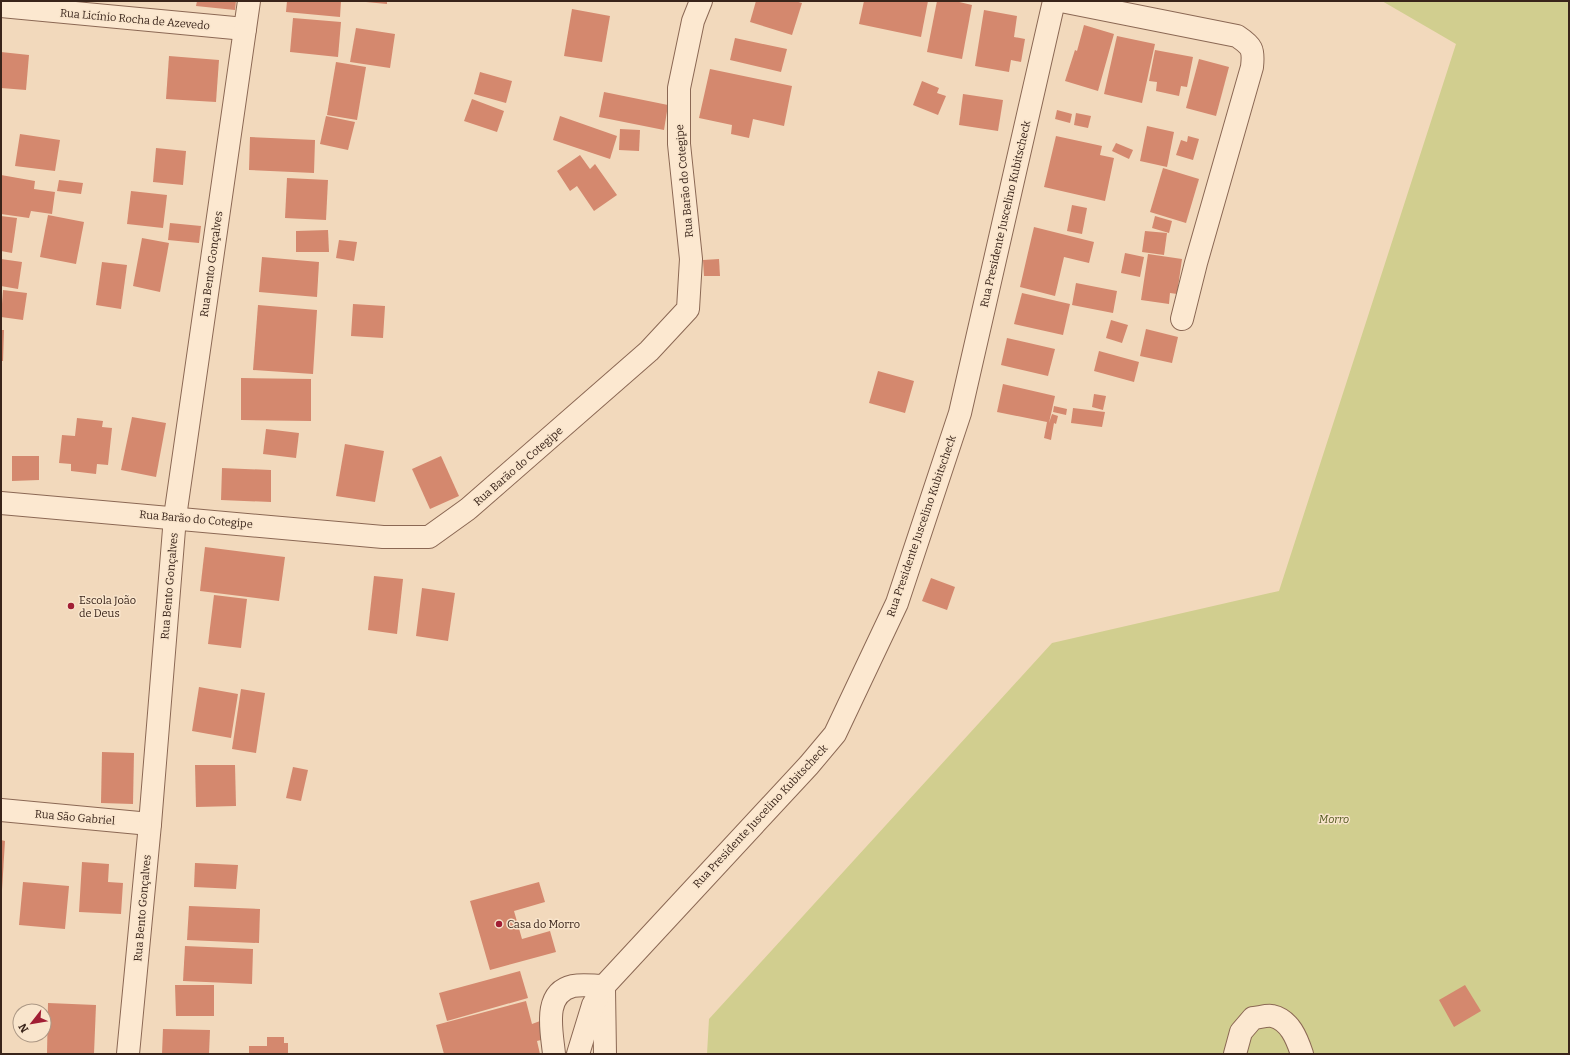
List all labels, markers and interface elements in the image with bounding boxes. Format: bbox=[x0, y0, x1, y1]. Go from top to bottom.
street label: Rua Licínio Rocha de Azevedo bbox=[59, 6, 210, 33]
street label: Rua Presidente Juscelino Kubitscheck bbox=[978, 119, 1034, 309]
street label: Rua Barão do Cotegipe bbox=[673, 124, 696, 238]
street label: Rua Bento Gonçalves bbox=[198, 210, 225, 318]
street label: Rua Barão do Cotegipe bbox=[471, 424, 566, 509]
street label: Rua Presidente Juscelino Kubitscheck bbox=[884, 433, 959, 619]
street label: Rua Barão do Cotegipe bbox=[139, 508, 253, 531]
street label: Rua Bento Gonçalves bbox=[158, 532, 181, 640]
place label: Escola João de Deus bbox=[79, 594, 136, 620]
marker: Escola João de Deus bbox=[66, 601, 76, 611]
street label: Rua Presidente Juscelino Kubitscheck bbox=[690, 741, 831, 891]
street label: Rua São Gabriel bbox=[34, 808, 116, 827]
park label: Morro bbox=[1319, 813, 1349, 826]
street label: Rua Bento Gonçalves bbox=[131, 854, 154, 962]
place label: Casa do Morro bbox=[507, 918, 580, 931]
marker: Casa do Morro bbox=[494, 919, 504, 929]
north arrow bbox=[12, 1003, 52, 1043]
text: N bbox=[16, 1020, 32, 1035]

